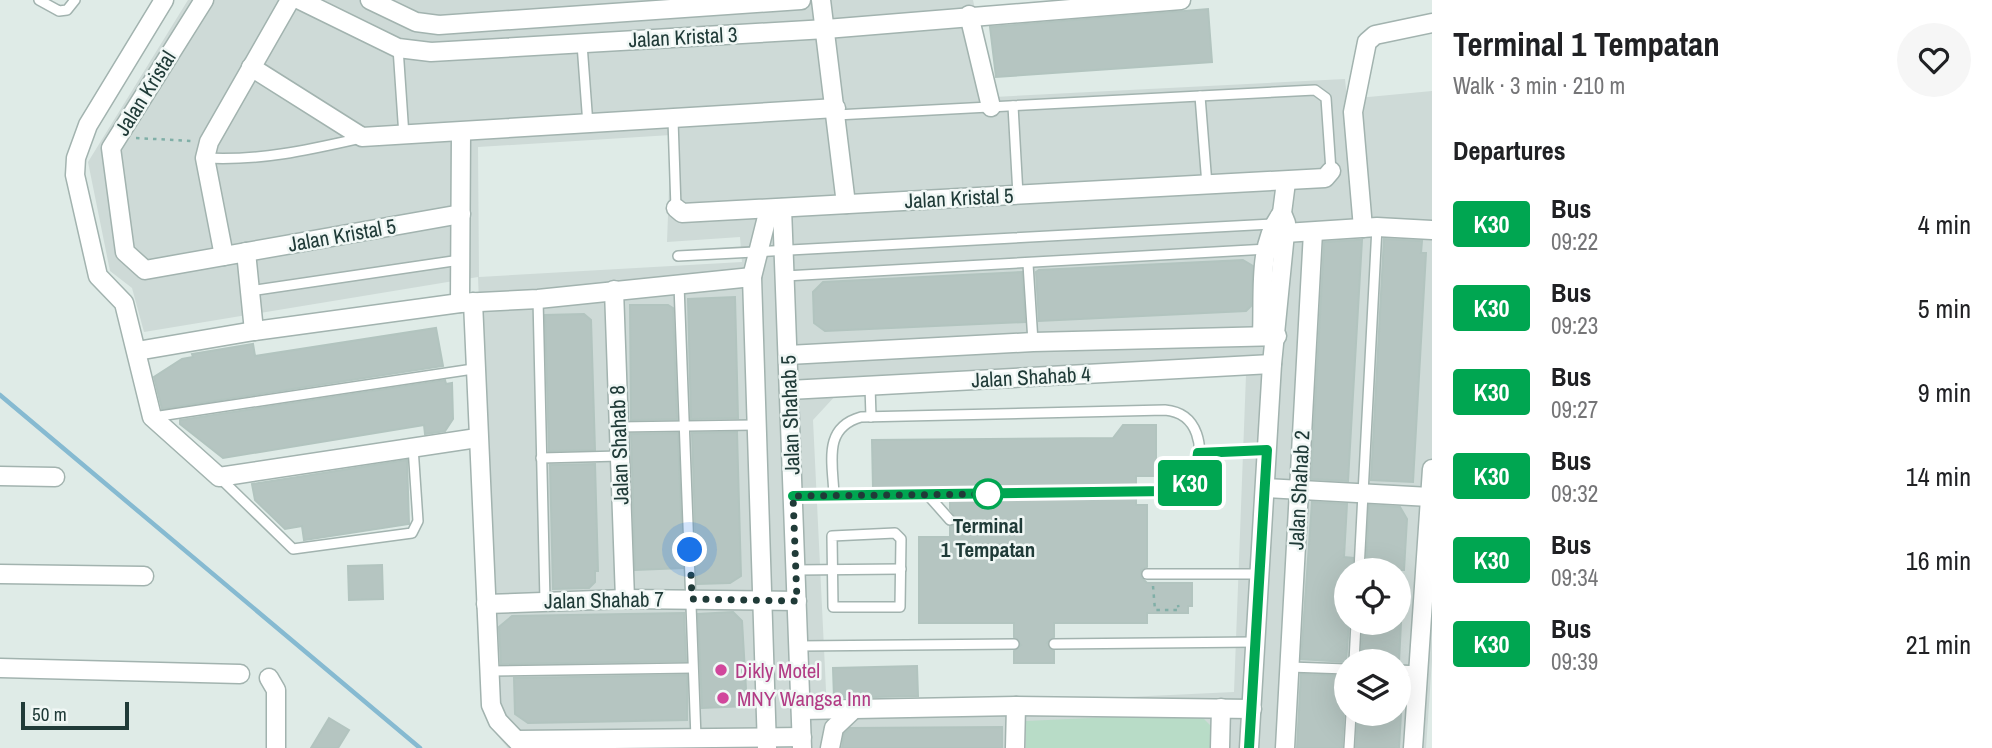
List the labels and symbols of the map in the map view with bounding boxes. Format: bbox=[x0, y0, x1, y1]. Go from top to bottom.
street label: Jalan Kristal 3 bbox=[628, 20, 738, 54]
street label: Jalan Kristal bbox=[108, 45, 182, 141]
street label: Jalan Kristal 5 bbox=[904, 181, 1014, 215]
street label: Jalan Kristal 5 bbox=[286, 211, 398, 259]
street label: Jalan Shahab 5 bbox=[773, 355, 807, 475]
street label: Jalan Shahab 4 bbox=[970, 359, 1092, 395]
street label: Jalan Shahab 8 bbox=[602, 385, 636, 505]
street label: Jalan Shahab 2 bbox=[1281, 429, 1317, 551]
line badge: K30 bbox=[1150, 460, 1230, 506]
marker: Terminal 1 Tempatan bbox=[973, 479, 1003, 509]
place label: Terminal 1 Tempatan bbox=[941, 511, 1035, 564]
your location bbox=[672, 532, 707, 567]
street label: Jalan Shahab 7 bbox=[544, 584, 664, 616]
place label: Dikly Motel bbox=[735, 656, 820, 685]
marker: Dikly Motel bbox=[713, 662, 729, 678]
place label: MNY Wangsa Inn bbox=[737, 684, 871, 713]
marker: MNY Wangsa Inn bbox=[715, 690, 731, 706]
scale bar bbox=[21, 699, 130, 731]

